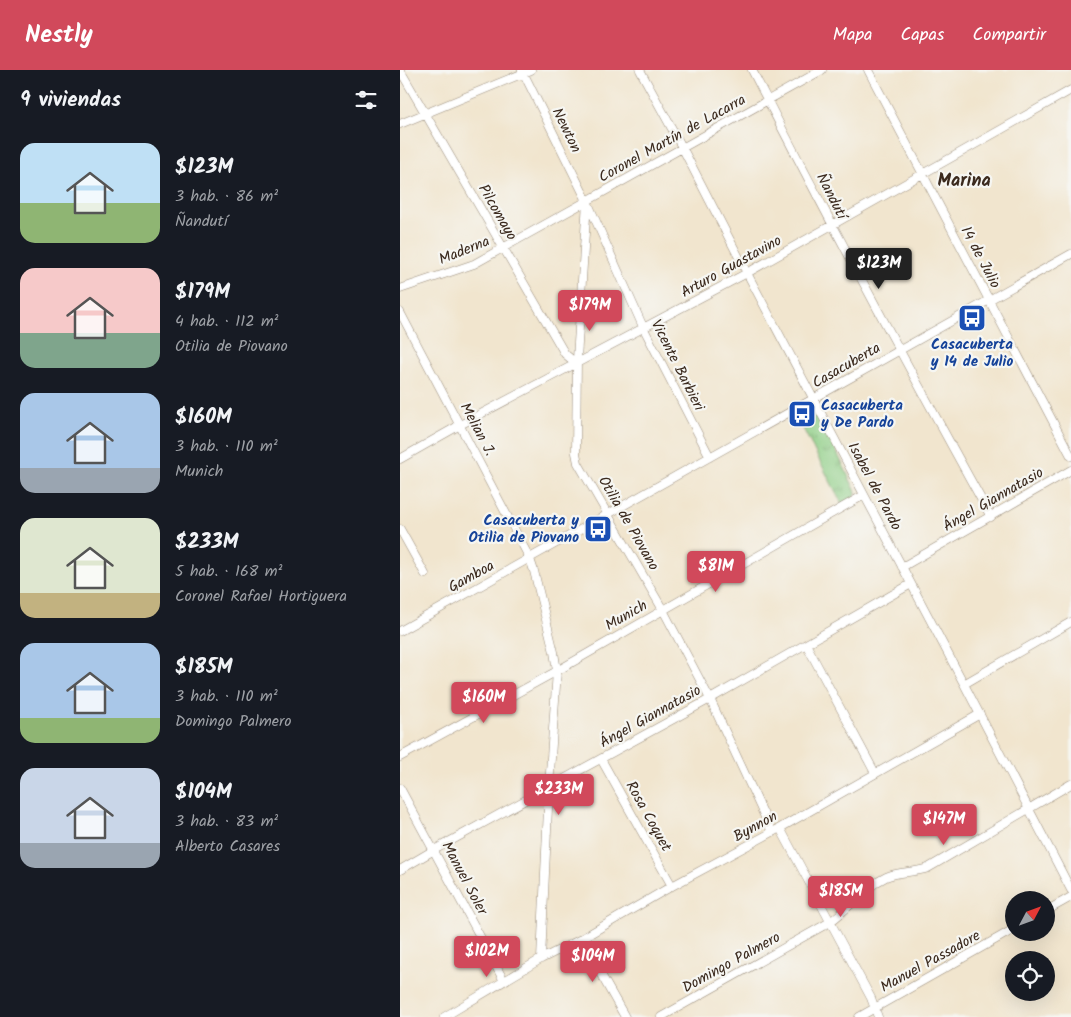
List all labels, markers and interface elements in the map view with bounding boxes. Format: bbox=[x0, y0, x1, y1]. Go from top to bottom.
text: Nestly bbox=[25, 16, 93, 55]
text: Mapa bbox=[833, 21, 873, 50]
text: Capas bbox=[901, 21, 945, 50]
text: Compartir bbox=[973, 21, 1046, 50]
text: 9 viviendas bbox=[20, 84, 121, 117]
icon: filters bbox=[352, 86, 380, 114]
street label: Coronel Martín de Lacarra bbox=[594, 88, 751, 189]
street label: Newton bbox=[545, 104, 587, 157]
text: $123M bbox=[175, 151, 233, 184]
icon: home bbox=[60, 163, 120, 223]
district label: Marina bbox=[937, 167, 991, 196]
street label: Ñandutí bbox=[809, 169, 854, 226]
street label: Pilcomayo bbox=[471, 180, 523, 245]
text: 3 hab. · 86 m² bbox=[175, 184, 278, 209]
text: Ñandutí bbox=[175, 209, 228, 234]
street label: 14 de Julio bbox=[954, 222, 1007, 293]
street label: Arturo Guastavino bbox=[677, 229, 787, 305]
street label: Maderna bbox=[435, 230, 493, 272]
pin: $123M bbox=[844, 248, 914, 290]
text: $123M bbox=[857, 251, 901, 276]
text: $179M bbox=[175, 276, 230, 309]
icon: home bbox=[60, 288, 120, 348]
pin: $179M bbox=[555, 290, 625, 332]
text: $179M bbox=[569, 293, 611, 318]
bus stop icon: Casacuberta y 14 de Julio bbox=[957, 303, 987, 333]
text: 4 hab. · 112 m² bbox=[175, 309, 279, 334]
street label: Vicente Barbieri bbox=[644, 316, 711, 417]
place label: Casacuberta y 14 de Julio bbox=[930, 333, 1013, 374]
text: Otilia de Piovano bbox=[175, 334, 288, 359]
street label: Casacuberta bbox=[808, 337, 885, 395]
place label: Casacuberta y De Pardo bbox=[820, 394, 903, 435]
street label: Melian J. bbox=[453, 398, 501, 460]
bus stop icon: Casacuberta y De Pardo bbox=[787, 399, 817, 429]
text: $160M bbox=[175, 401, 232, 434]
icon: home bbox=[60, 413, 120, 473]
text: 3 hab. · 110 m² bbox=[175, 434, 278, 459]
street label: Isabel de Pardo bbox=[841, 438, 908, 535]
text: Munich bbox=[175, 459, 223, 484]
street label: Ángel Giannatasio bbox=[939, 461, 1049, 539]
street label: Otilia de Piovano bbox=[591, 472, 665, 575]
place label: Casacuberta y Otilia de Piovano bbox=[468, 509, 579, 550]
bus stop icon: Casacuberta y Otilia de Piovano bbox=[583, 514, 613, 544]
text: $233M bbox=[175, 526, 239, 559]
icon: home bbox=[60, 538, 120, 598]
pin: $81M bbox=[686, 550, 746, 593]
street label: Gamboa bbox=[444, 554, 499, 599]
text: $81M bbox=[698, 554, 734, 579]
text: 5 hab. · 168 m² bbox=[175, 559, 283, 584]
text: Coronel Rafael Hortiguera bbox=[175, 584, 347, 609]
street label: Munich bbox=[601, 594, 652, 638]
text: $185M bbox=[175, 651, 233, 684]
icon: home bbox=[60, 663, 120, 723]
street label: Ángel Giannatasio bbox=[595, 679, 706, 755]
pin: $160M bbox=[449, 682, 519, 724]
text: 3 hab. · 110 m² bbox=[175, 684, 278, 709]
text: $160M bbox=[462, 685, 506, 710]
text: Domingo Palmero bbox=[175, 709, 292, 734]
pin: $233M bbox=[524, 774, 594, 816]
text: $104M bbox=[175, 776, 232, 809]
text: $233M bbox=[535, 777, 583, 802]
street label: Rosa Coquet bbox=[619, 777, 678, 856]
icon: home bbox=[60, 788, 120, 848]
pin: $147M bbox=[909, 804, 979, 846]
street label: Bynnon bbox=[729, 805, 782, 849]
text: $147M bbox=[923, 807, 965, 832]
text: 3 hab. · 83 m² bbox=[175, 809, 278, 834]
text: Alberto Casares bbox=[175, 834, 280, 859]
street label: Manuel Soler bbox=[435, 837, 494, 921]
pin: $185M bbox=[806, 876, 876, 918]
text: $185M bbox=[819, 879, 863, 904]
north arrow bbox=[1005, 891, 1055, 941]
map controls bbox=[1005, 891, 1055, 1001]
street label: Manuel Passadore bbox=[876, 924, 985, 999]
street label: Domingo Palmero bbox=[678, 926, 785, 1000]
pin: $102M bbox=[452, 936, 522, 978]
text: $102M bbox=[465, 939, 509, 964]
pin: $104M bbox=[558, 940, 628, 983]
text: $104M bbox=[571, 944, 615, 969]
button: locate bbox=[1005, 951, 1055, 1001]

